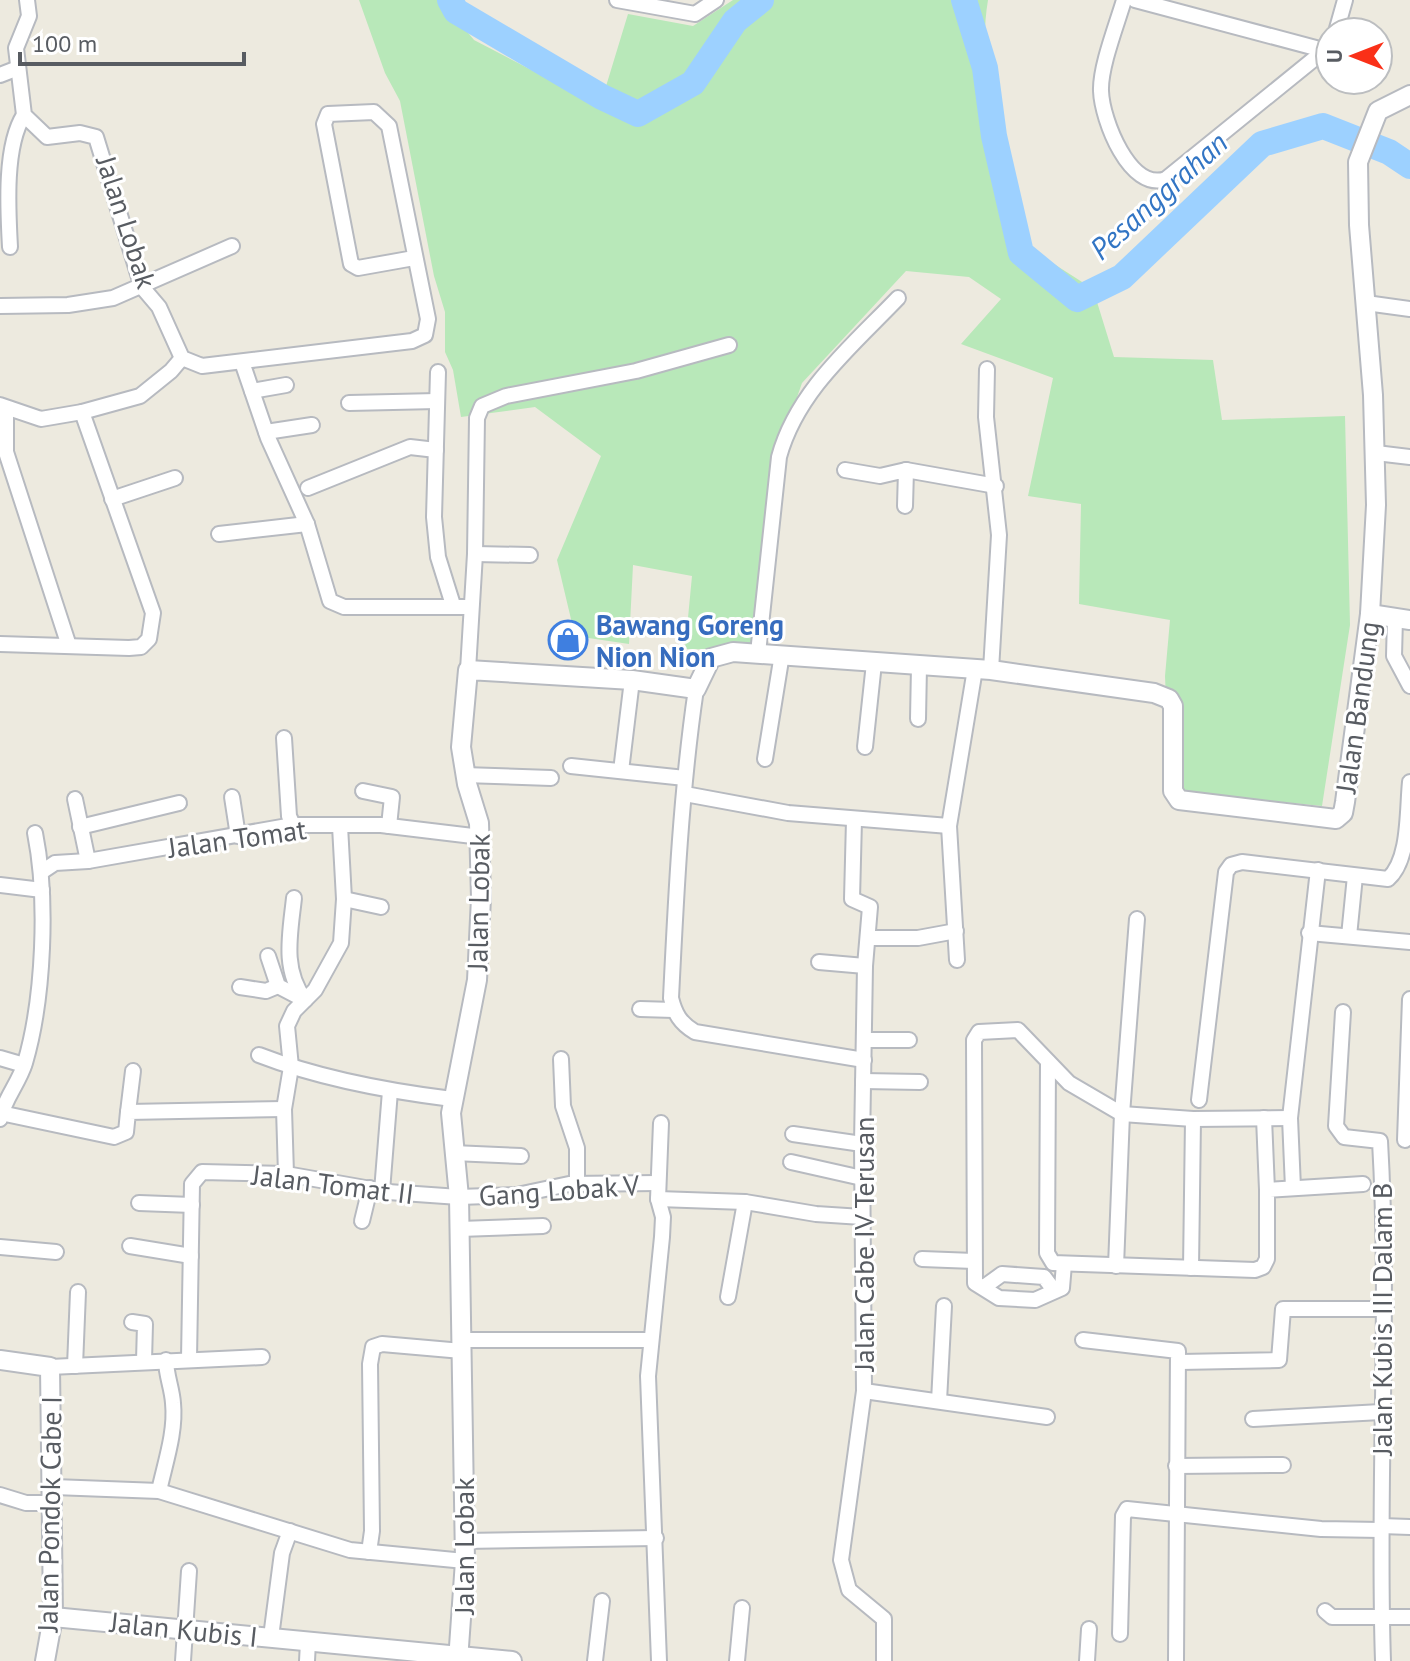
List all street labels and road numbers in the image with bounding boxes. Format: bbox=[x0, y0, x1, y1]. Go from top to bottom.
street label: Jalan Lobak bbox=[88, 150, 166, 293]
street label: Jalan Bandung bbox=[1327, 619, 1387, 796]
street label: Jalan Tomat bbox=[165, 810, 309, 866]
street label: Jalan Lobak bbox=[458, 833, 498, 972]
street label: Jalan Cabe IV Terusan bbox=[845, 1117, 882, 1372]
street label: Jalan Tomat II bbox=[249, 1156, 416, 1212]
street label: Gang Lobak V bbox=[477, 1166, 641, 1214]
street label: Jalan Kubis III Dalam B bbox=[1363, 1183, 1400, 1456]
street label: Jalan Pondok Cabe I bbox=[28, 1396, 70, 1633]
street label: Jalan Lobak bbox=[445, 1477, 482, 1616]
street label: Jalan Kubis I bbox=[107, 1603, 260, 1655]

